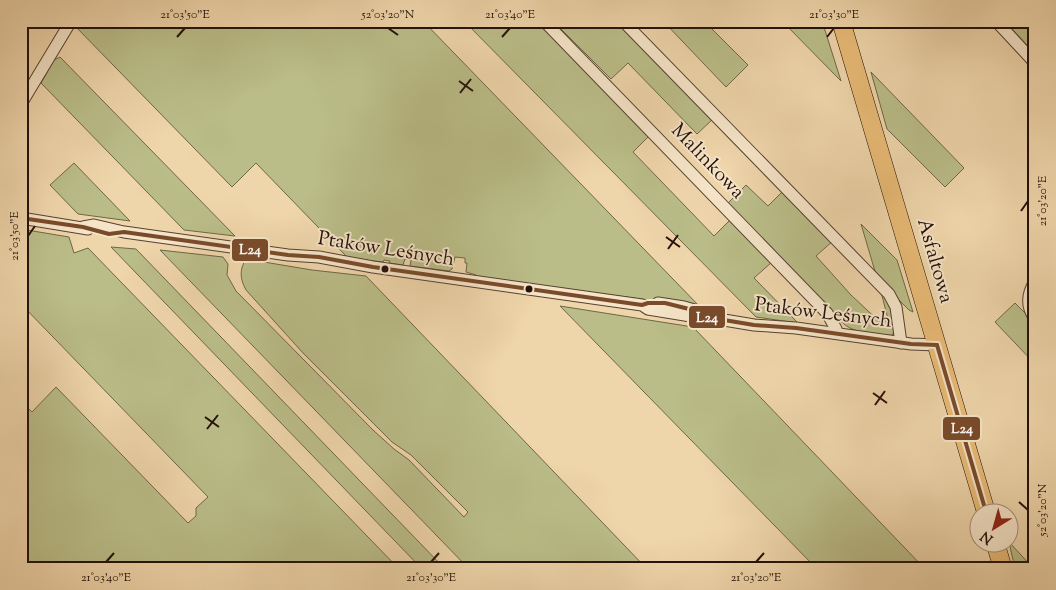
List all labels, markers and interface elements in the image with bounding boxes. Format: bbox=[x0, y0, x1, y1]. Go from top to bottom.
text: 21°03'50"E bbox=[160, 6, 210, 24]
text: 52°03'20"N bbox=[361, 6, 415, 24]
text: 21°03'40"E bbox=[485, 6, 536, 24]
text: 21°03'30"E bbox=[809, 6, 860, 24]
street label: Malinkowa bbox=[663, 117, 751, 207]
text: 21°03'20"E bbox=[1034, 175, 1052, 226]
text: 21°03'50"E bbox=[6, 211, 24, 261]
street label: Asfaltowa bbox=[908, 215, 960, 307]
street label: Ptaków Leśnych bbox=[316, 225, 457, 275]
line badge: L24 bbox=[231, 238, 269, 262]
text: L24 bbox=[239, 241, 261, 261]
unlabelled marker bbox=[380, 264, 390, 274]
unlabelled marker bbox=[524, 284, 534, 294]
street label: Ptaków Leśnych bbox=[753, 291, 893, 337]
line badge: L24 bbox=[688, 305, 726, 329]
text: L24 bbox=[696, 309, 718, 329]
line badge: L24 bbox=[942, 416, 981, 441]
text: L24 bbox=[951, 420, 973, 440]
text: 52°03'20"N bbox=[1034, 483, 1052, 537]
north arrow bbox=[968, 502, 1018, 552]
text: N bbox=[977, 525, 998, 548]
text: 21°03'40"E bbox=[81, 569, 132, 587]
text: 21°03'30"E bbox=[406, 569, 457, 587]
text: 21°03'20"E bbox=[731, 569, 782, 587]

